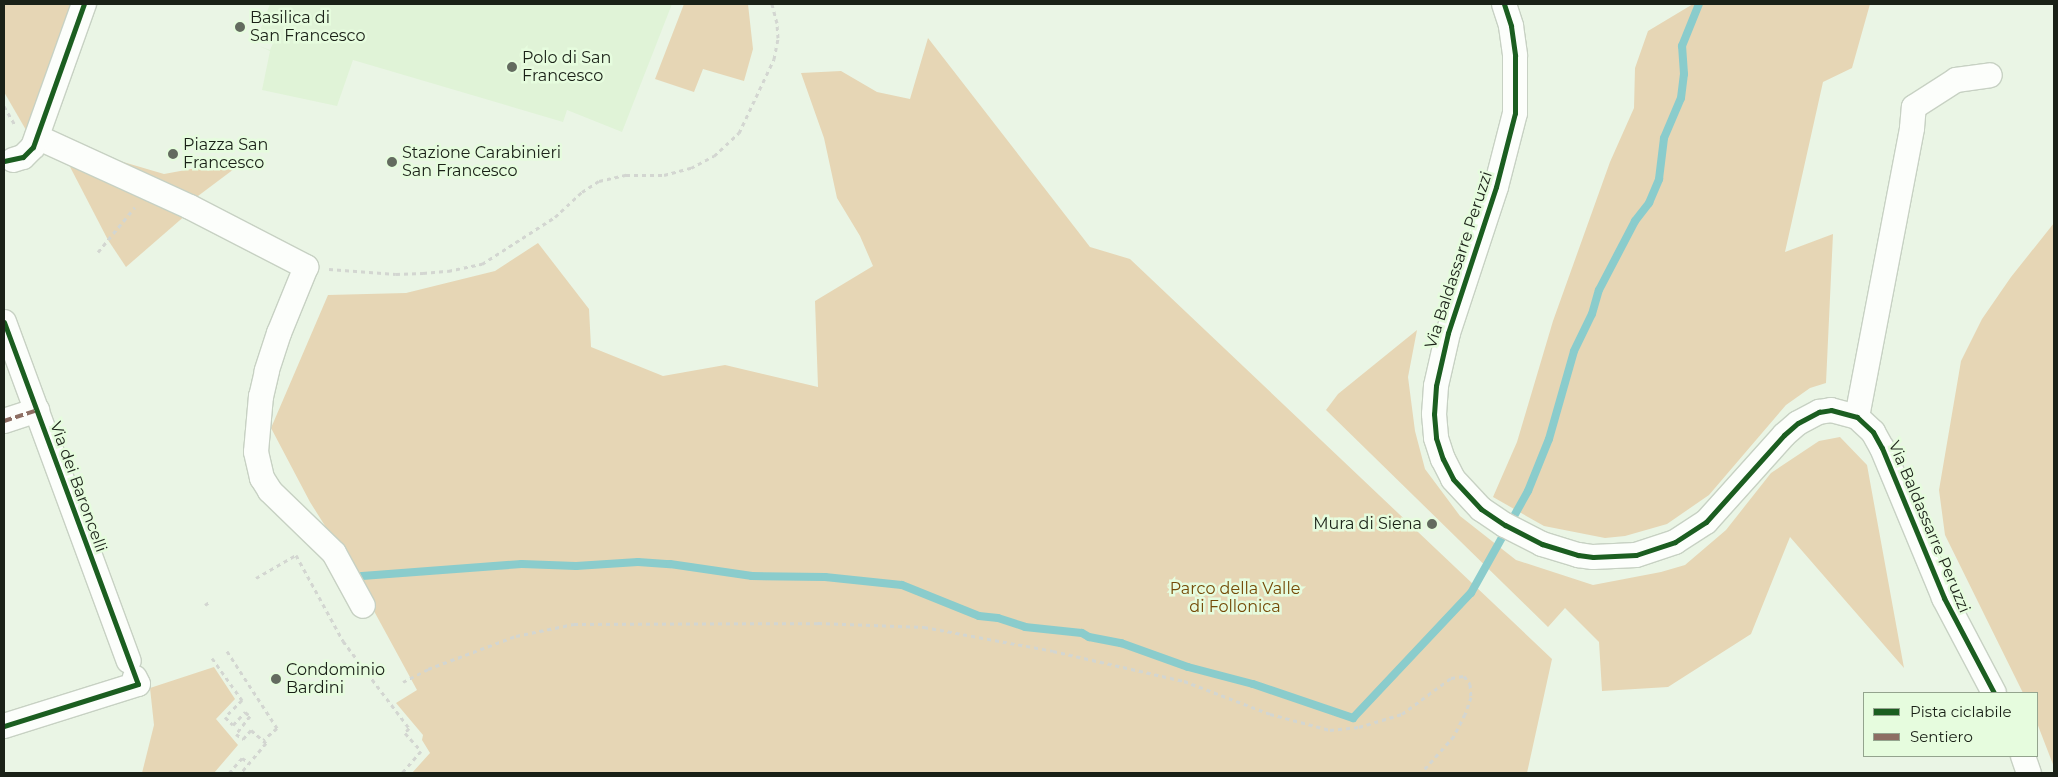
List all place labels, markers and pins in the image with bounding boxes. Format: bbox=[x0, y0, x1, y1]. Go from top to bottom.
place label: Basilica di San Francesco bbox=[250, 8, 366, 46]
marker: Basilica di San Francesco bbox=[234, 21, 246, 33]
place label: Polo di San Francesco bbox=[522, 48, 611, 86]
marker: Polo di San Francesco bbox=[506, 61, 518, 73]
place label: Piazza San Francesco bbox=[183, 135, 268, 173]
place label: Stazione Carabinieri San Francesco bbox=[402, 143, 561, 181]
marker: Piazza San Francesco bbox=[167, 148, 179, 160]
marker: Stazione Carabinieri San Francesco bbox=[386, 156, 398, 168]
place label: Mura di Siena bbox=[1313, 514, 1422, 534]
marker: Mura di Siena bbox=[1426, 518, 1438, 530]
place label: Condominio Bardini bbox=[286, 660, 385, 698]
marker: Condominio Bardini bbox=[270, 673, 282, 685]

